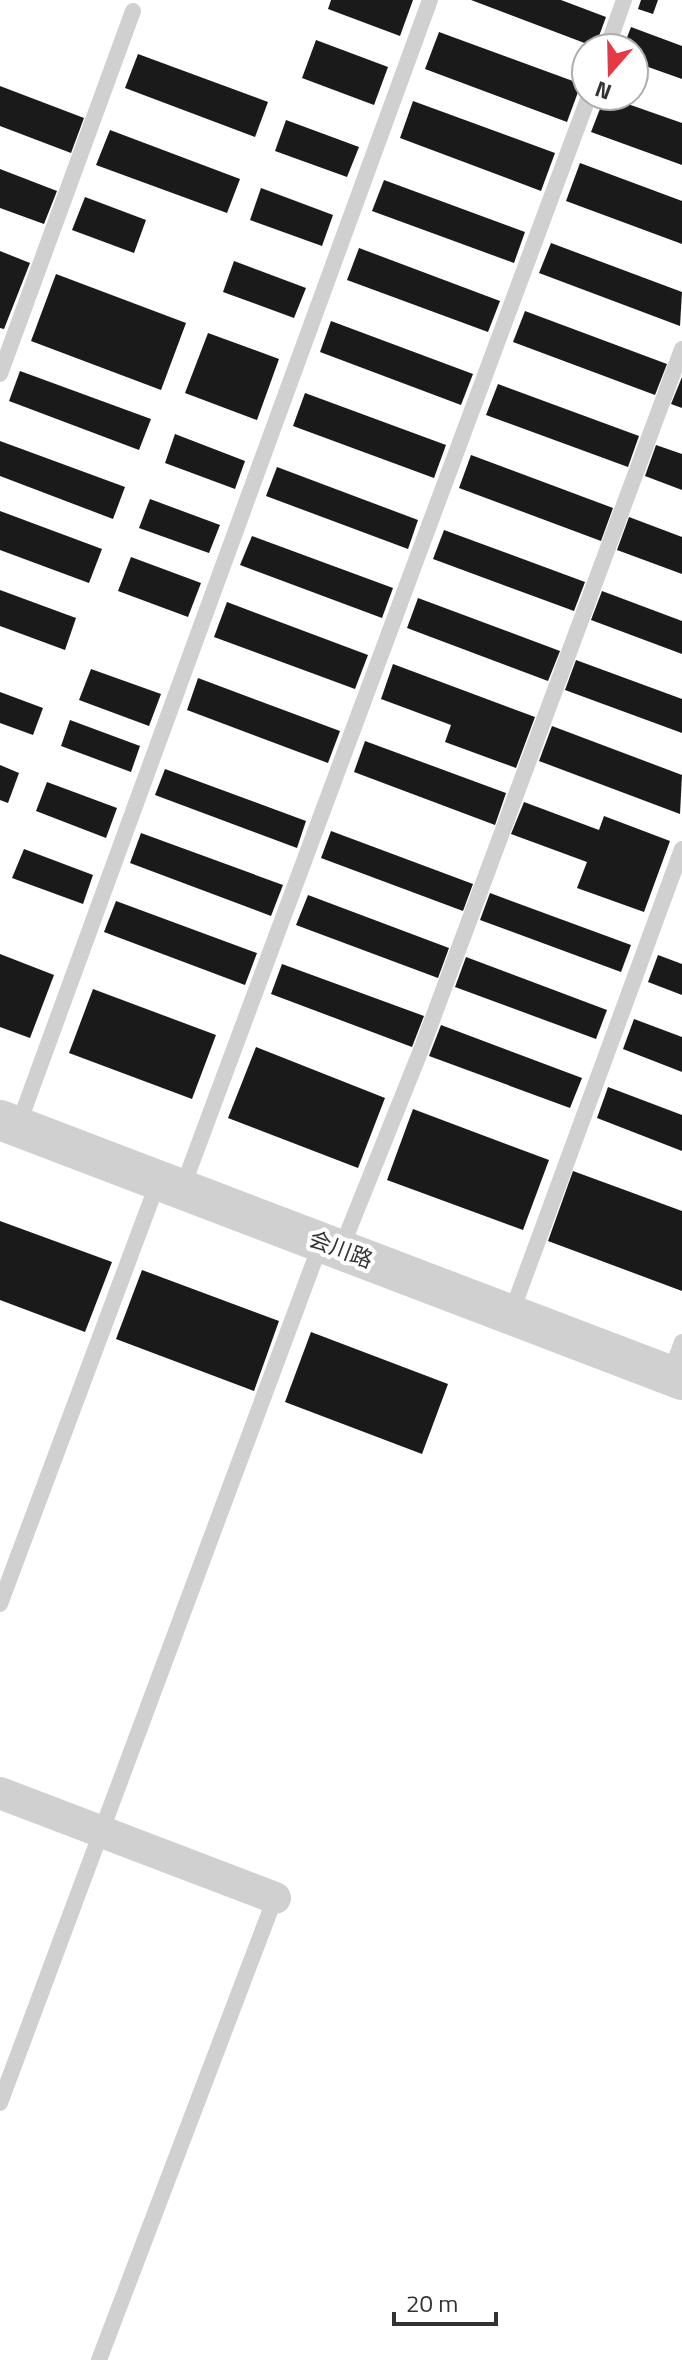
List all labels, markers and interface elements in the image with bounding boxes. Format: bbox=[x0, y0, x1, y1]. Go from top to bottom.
north arrow bbox=[570, 32, 650, 112]
text: N bbox=[590, 72, 616, 109]
street label: 会川路 bbox=[304, 1221, 378, 1277]
scale bar bbox=[394, 2276, 496, 2326]
text: 20 m bbox=[406, 2285, 458, 2321]

